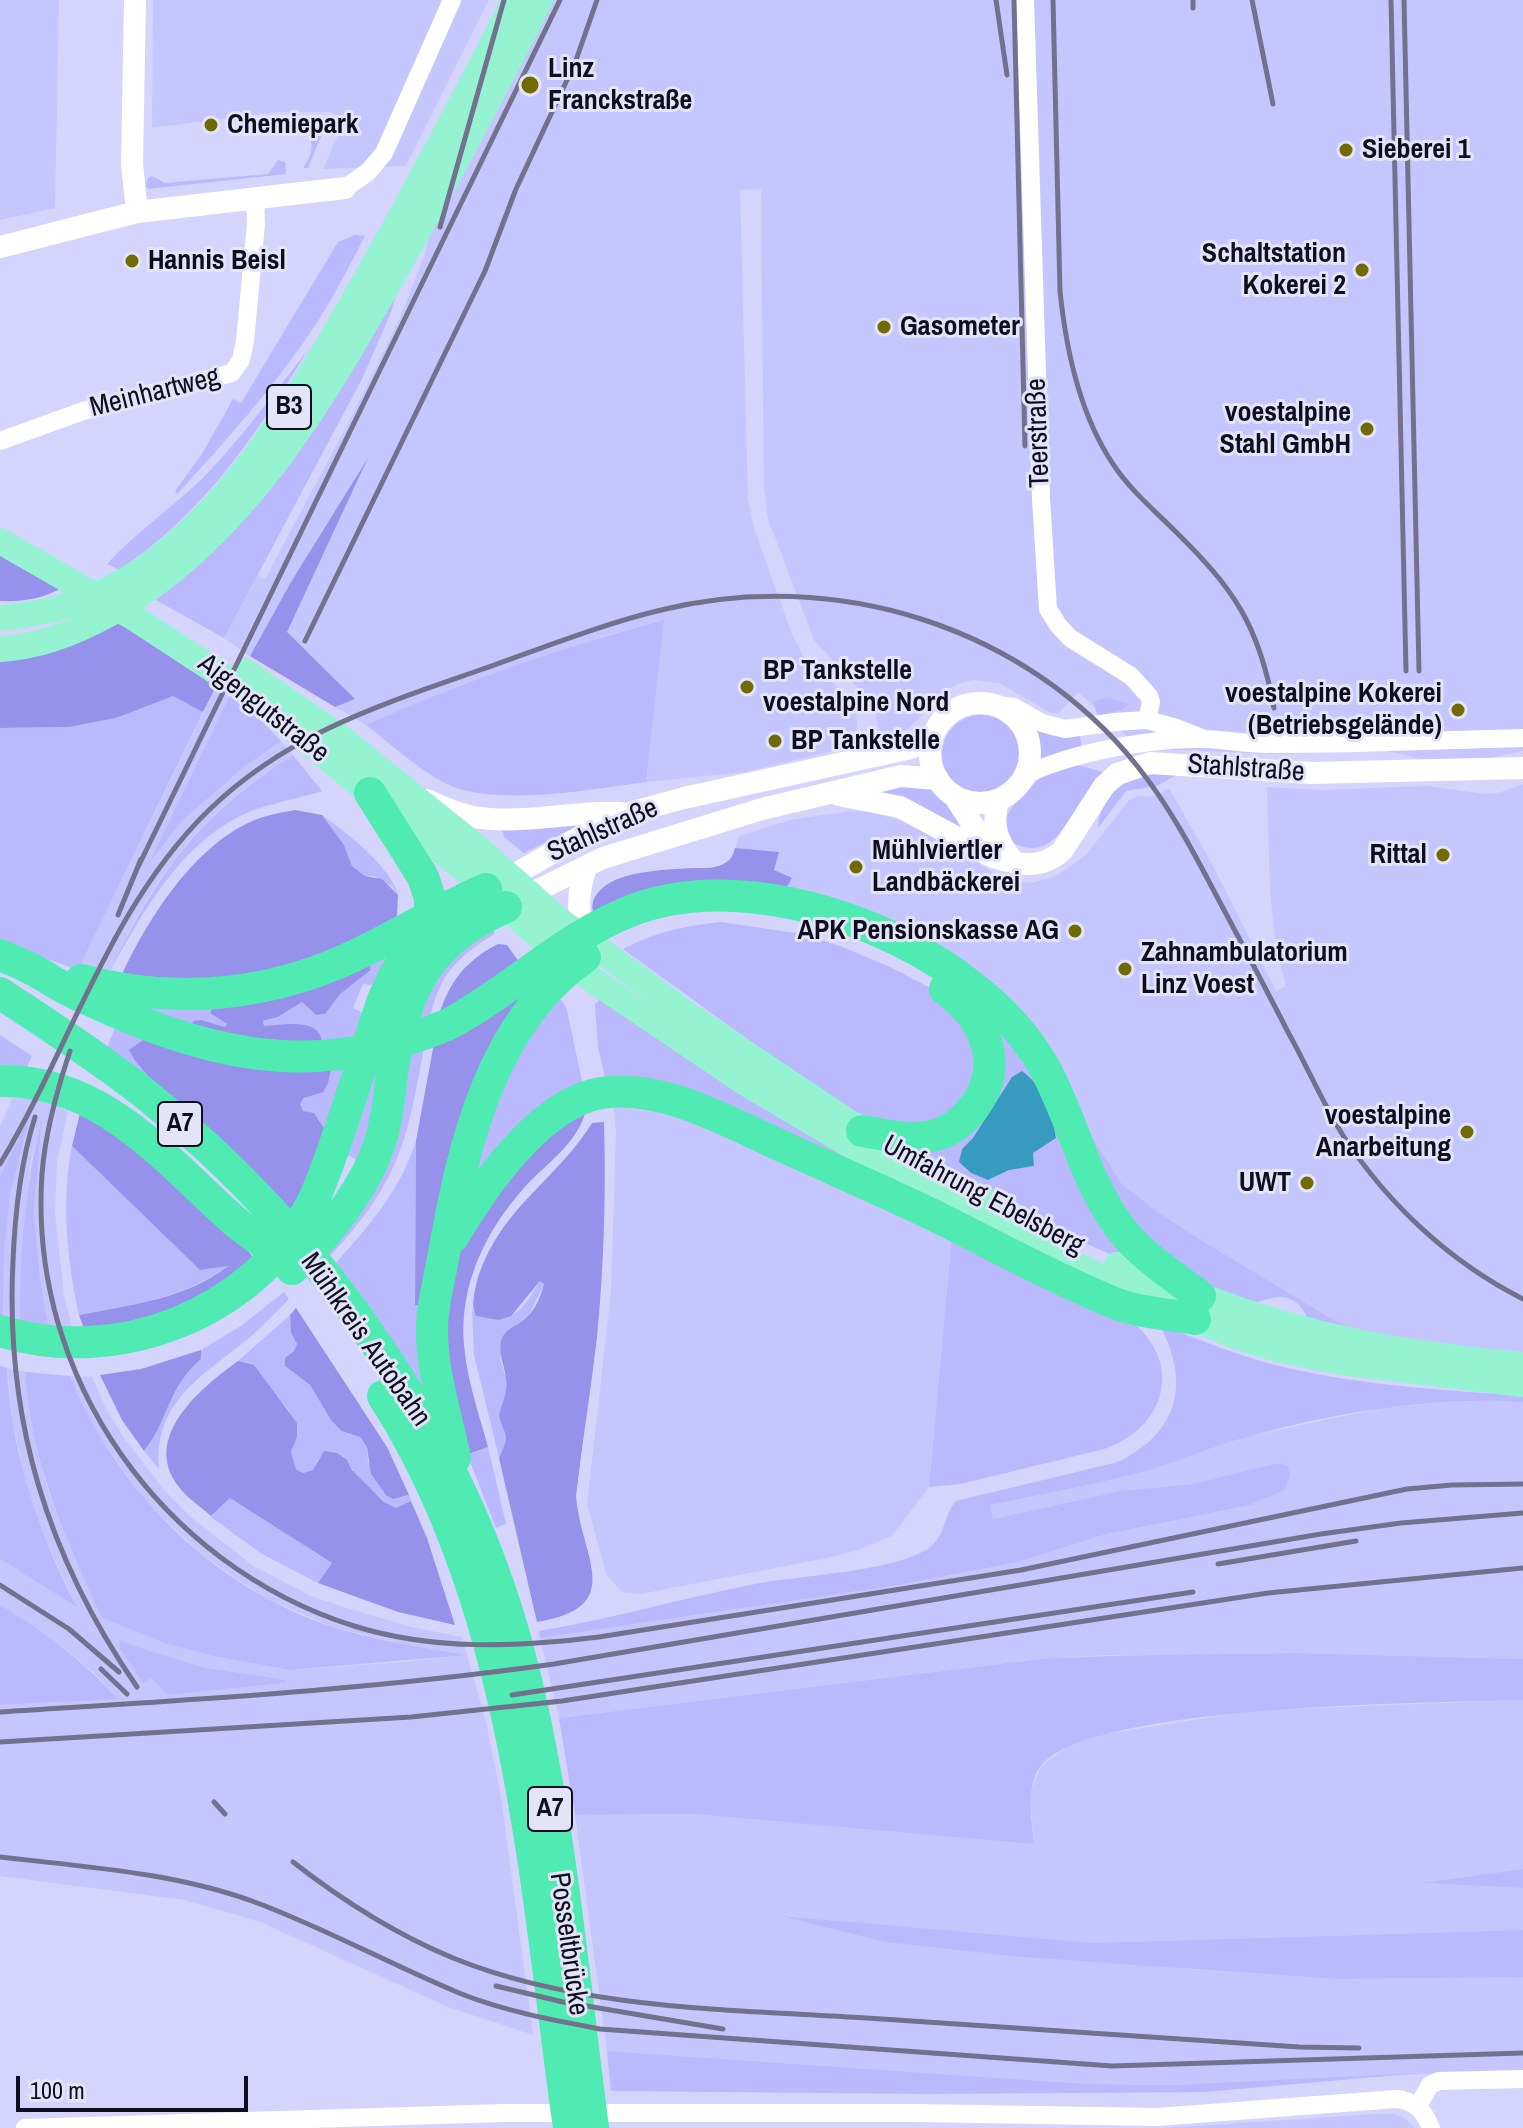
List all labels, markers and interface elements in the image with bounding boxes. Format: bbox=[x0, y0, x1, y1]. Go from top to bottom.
place label: Linz Franckstraße bbox=[548, 52, 692, 118]
marker: Linz Franckstraße bbox=[519, 74, 541, 96]
place label: Chemiepark bbox=[227, 108, 358, 142]
marker: Chemiepark bbox=[202, 116, 220, 134]
place label: Sieberei 1 bbox=[1362, 133, 1470, 167]
marker: Sieberei 1 bbox=[1337, 141, 1355, 159]
place label: Schaltstation Kokerei 2 bbox=[1202, 237, 1346, 303]
place label: Hannis Beisl bbox=[148, 244, 286, 278]
marker: Hannis Beisl bbox=[123, 252, 141, 270]
marker: Schaltstation Kokerei 2 bbox=[1353, 261, 1371, 279]
place label: Gasometer bbox=[900, 310, 1020, 344]
marker: Gasometer bbox=[875, 318, 893, 336]
street label: Meinhartweg bbox=[87, 361, 223, 425]
street label: Teerstraße bbox=[1020, 378, 1058, 488]
road number: B3 bbox=[267, 385, 311, 429]
place label: voestalpine Stahl GmbH bbox=[1220, 396, 1351, 462]
marker: voestalpine Stahl GmbH bbox=[1358, 420, 1376, 438]
street label: Aigengutstraße bbox=[191, 647, 335, 771]
place label: BP Tankstelle voestalpine Nord bbox=[763, 654, 949, 720]
place label: voestalpine Kokerei (Betriebsgelände) bbox=[1225, 677, 1442, 743]
marker: BP Tankstelle voestalpine Nord bbox=[738, 678, 756, 696]
marker: voestalpine Kokerei (Betriebsgelände) bbox=[1449, 701, 1467, 719]
place label: BP Tankstelle bbox=[791, 724, 940, 758]
marker: BP Tankstelle bbox=[766, 732, 784, 750]
street label: Stahlstraße bbox=[1186, 748, 1306, 790]
street label: Stahlstraße bbox=[543, 792, 663, 870]
place label: Mühlviertler Landbäckerei bbox=[872, 834, 1020, 900]
place label: Rittal bbox=[1370, 838, 1427, 872]
marker: Rittal bbox=[1434, 846, 1452, 864]
marker: Mühlviertler Landbäckerei bbox=[847, 858, 865, 876]
place label: APK Pensionskasse AG bbox=[797, 914, 1059, 948]
marker: APK Pensionskasse AG bbox=[1066, 922, 1084, 940]
place label: Zahnambulatorium Linz Voest bbox=[1141, 936, 1348, 1002]
marker: Zahnambulatorium Linz Voest bbox=[1116, 960, 1134, 978]
place label: voestalpine Anarbeitung bbox=[1316, 1099, 1451, 1165]
road number: A7 bbox=[158, 1102, 202, 1146]
marker: voestalpine Anarbeitung bbox=[1458, 1123, 1476, 1141]
street label: Umfahrung Ebelsberg bbox=[877, 1129, 1089, 1263]
place label: UWT bbox=[1239, 1166, 1291, 1200]
marker: UWT bbox=[1298, 1174, 1316, 1192]
street label: Mühlkreis Autobahn bbox=[293, 1247, 437, 1433]
road number: A7 bbox=[528, 1787, 572, 1831]
street label: Posseltbrücke bbox=[541, 1870, 595, 2018]
scale bar bbox=[20, 2060, 252, 2110]
text: 100 m bbox=[30, 2074, 85, 2106]

